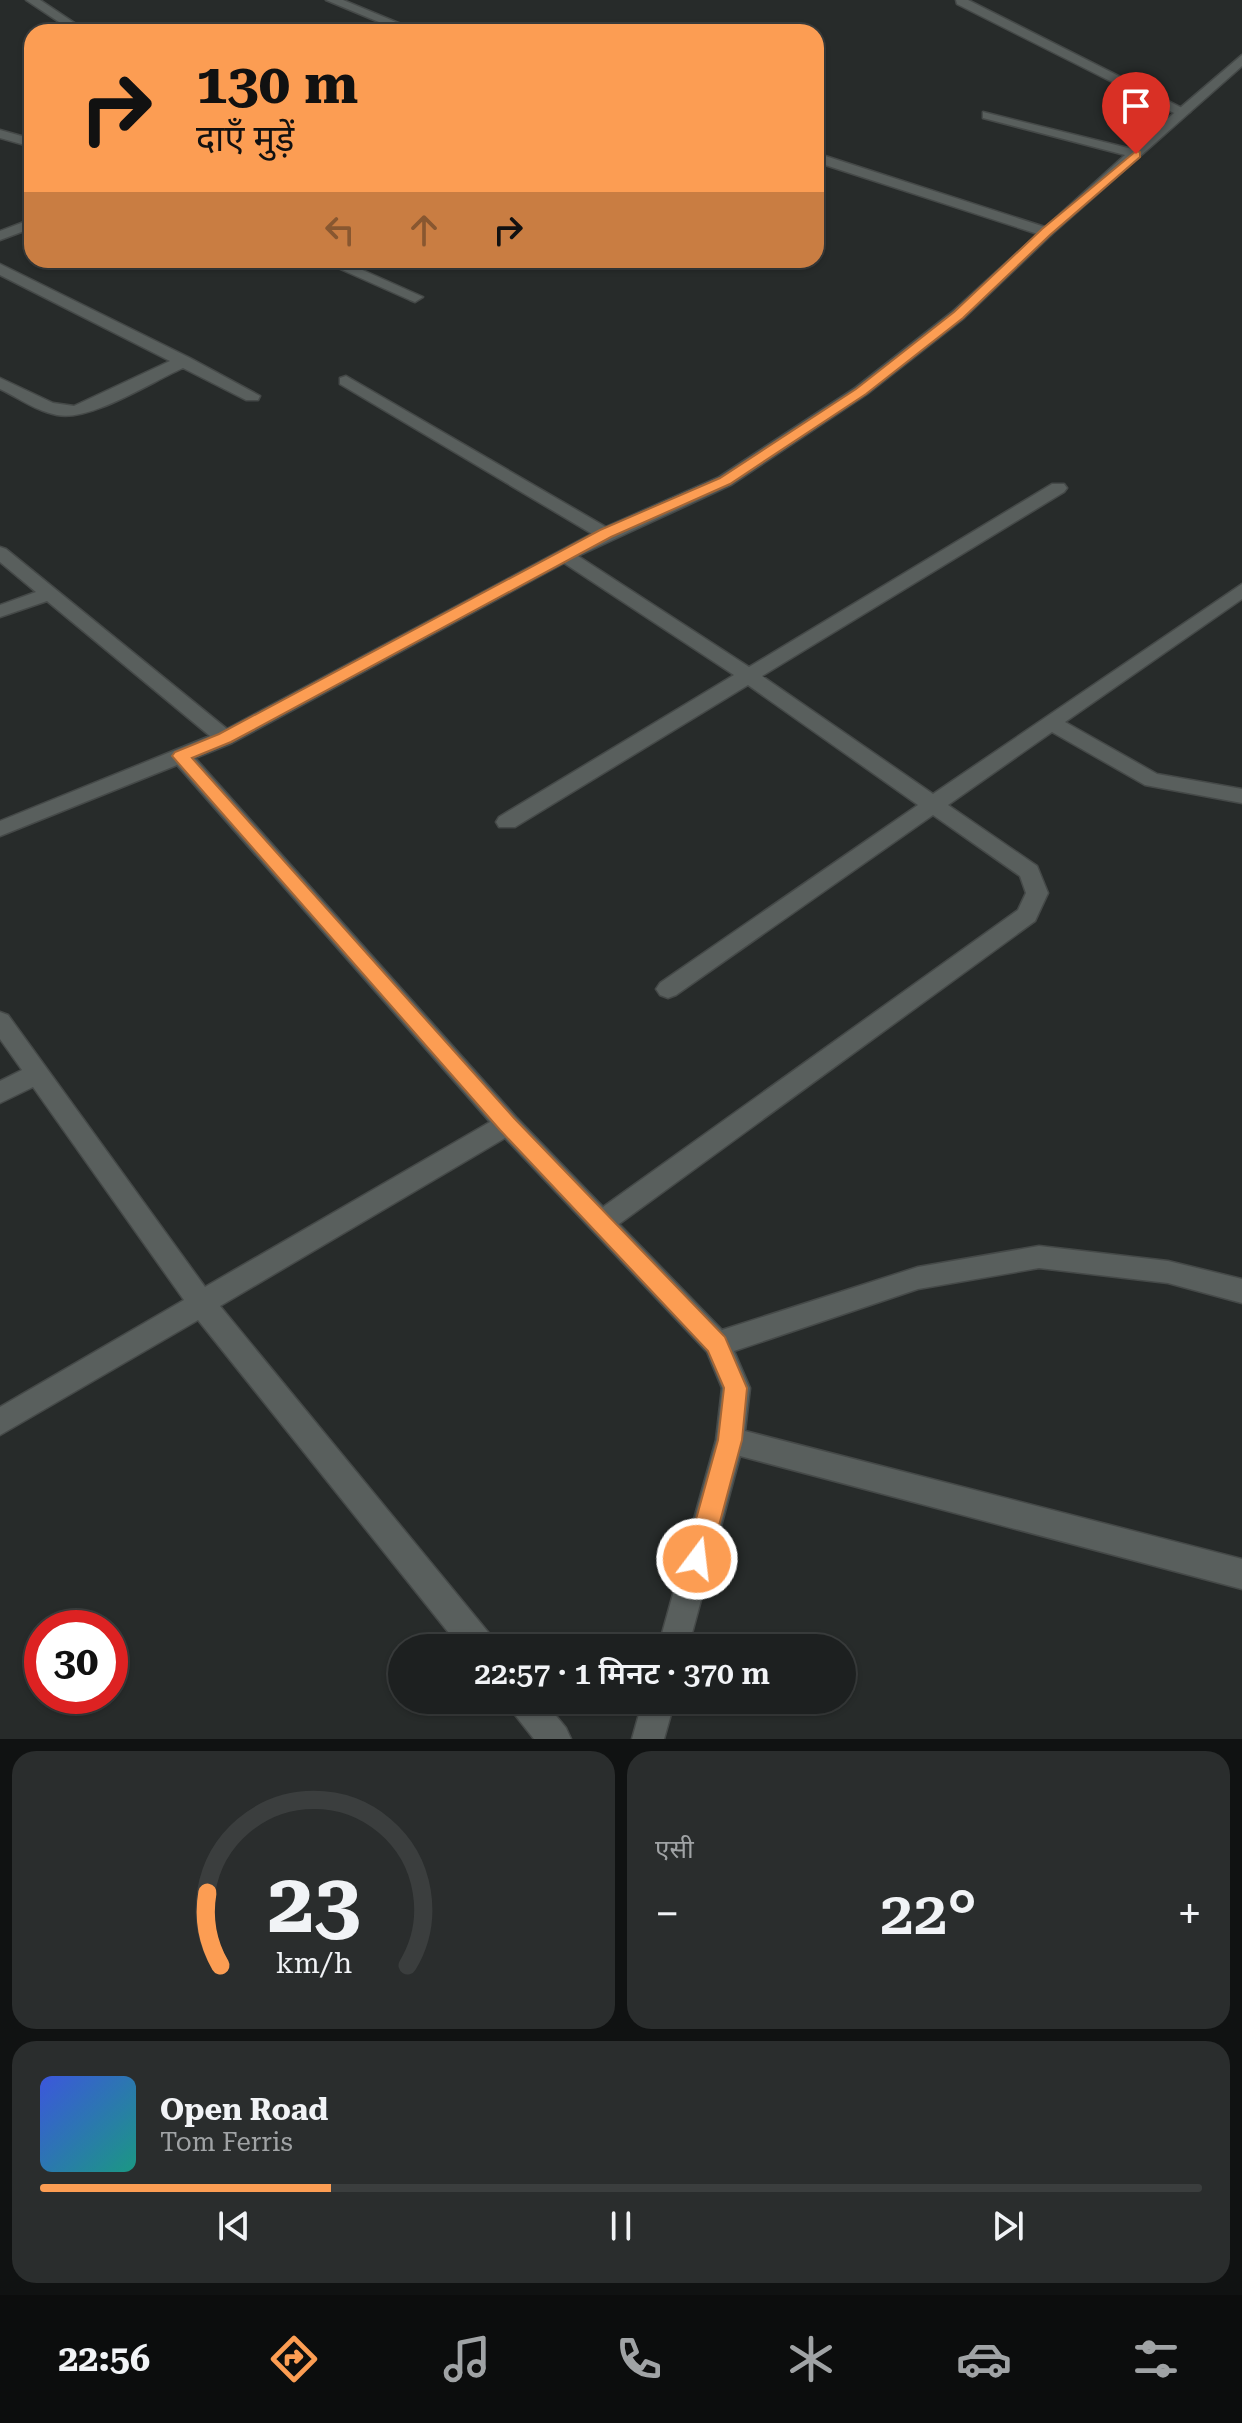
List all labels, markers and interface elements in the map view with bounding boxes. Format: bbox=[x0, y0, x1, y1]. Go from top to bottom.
text: 130 m bbox=[196, 51, 358, 117]
icon: right bbox=[64, 56, 168, 160]
pin bbox=[1102, 72, 1170, 154]
icon: arrive bbox=[1114, 84, 1158, 128]
text: दाएँ मुड़ें bbox=[196, 118, 294, 160]
icon: left bbox=[318, 208, 362, 252]
icon: ahead bbox=[402, 208, 446, 252]
icon: right bbox=[486, 208, 530, 252]
position arrow bbox=[655, 1517, 739, 1601]
speed limit sign: 30 bbox=[24, 1610, 128, 1714]
text: 22:57 · 1 मिनट · 370 m bbox=[474, 1656, 770, 1691]
text: एसी bbox=[655, 1834, 694, 1864]
text: 23 bbox=[267, 1855, 360, 1952]
text: 22° bbox=[880, 1878, 977, 1949]
text: − bbox=[655, 1888, 680, 1940]
text: + bbox=[1177, 1888, 1202, 1940]
text: km/h bbox=[275, 1946, 352, 1980]
text: Open Road bbox=[160, 2092, 328, 2127]
text: Tom Ferris bbox=[160, 2127, 293, 2157]
icon: previous bbox=[212, 2204, 256, 2248]
icon: pause bbox=[599, 2204, 643, 2248]
icon: next bbox=[986, 2204, 1030, 2248]
icon: directions bbox=[266, 2331, 322, 2387]
icon: music bbox=[439, 2331, 495, 2387]
icon: phone bbox=[611, 2331, 667, 2387]
icon: climate bbox=[783, 2331, 839, 2387]
icon: car bbox=[956, 2331, 1012, 2387]
icon: filters bbox=[1128, 2331, 1184, 2387]
text: 22:56 bbox=[58, 2338, 150, 2380]

